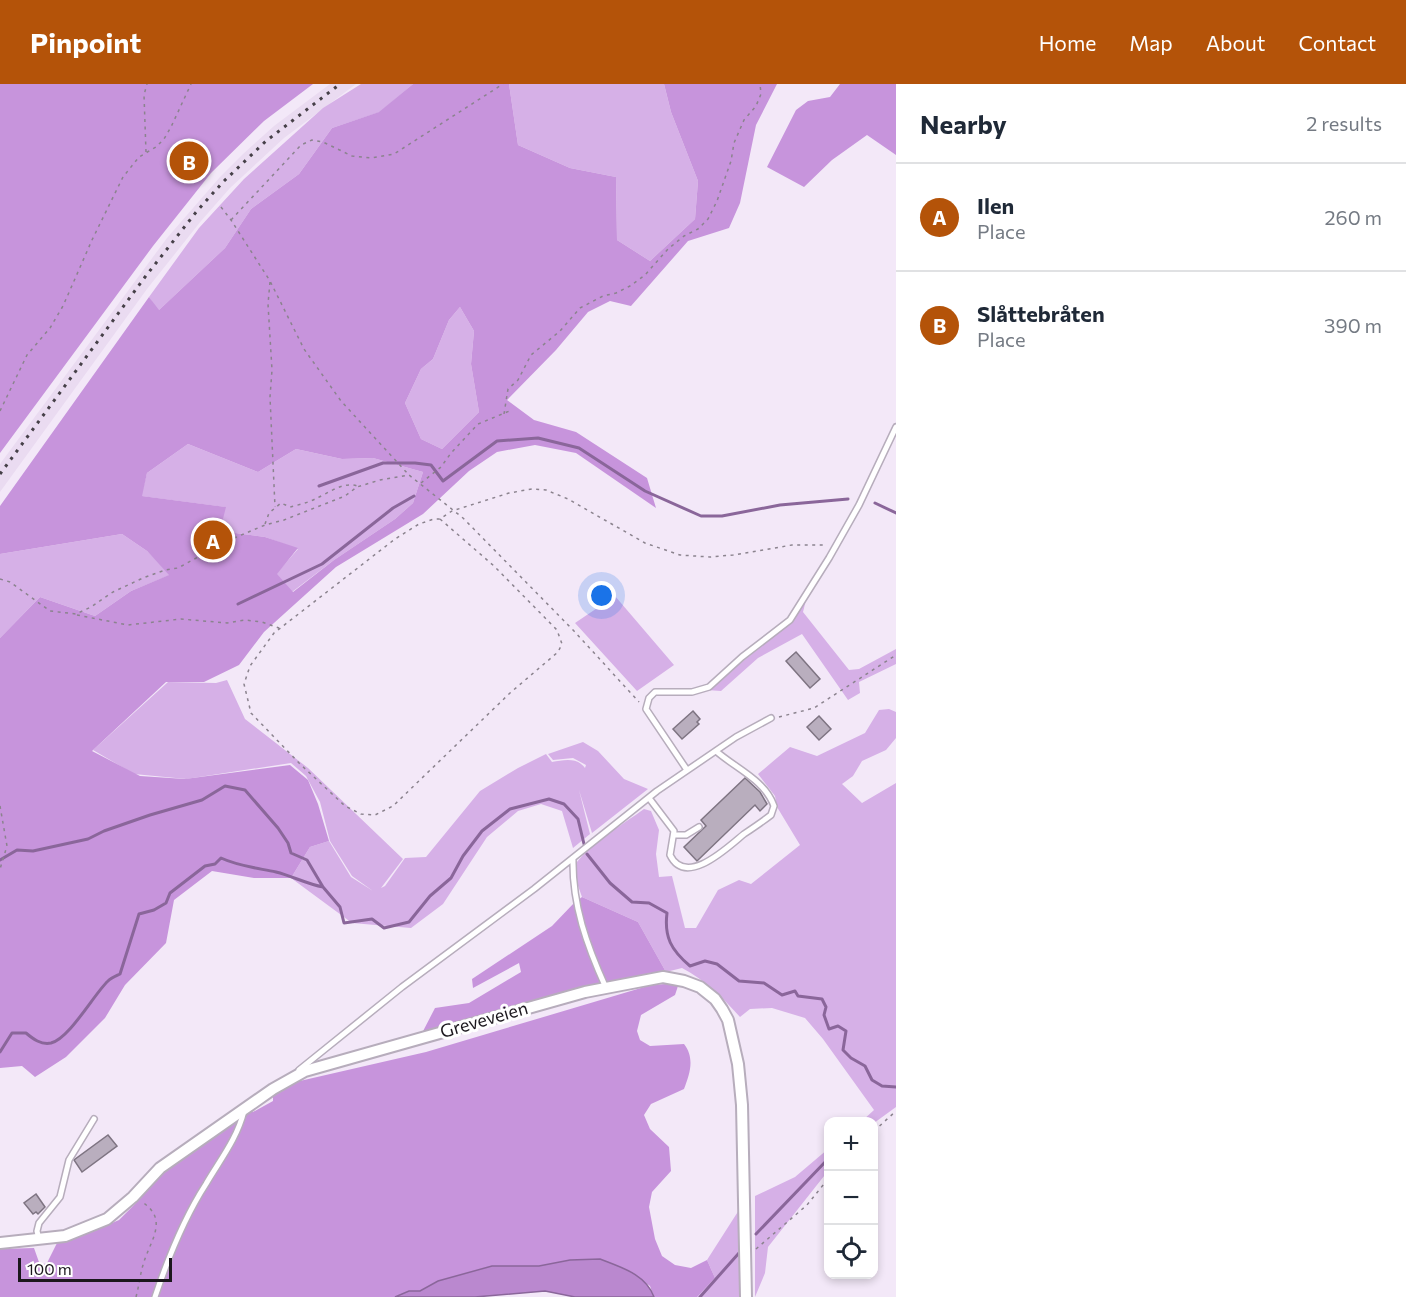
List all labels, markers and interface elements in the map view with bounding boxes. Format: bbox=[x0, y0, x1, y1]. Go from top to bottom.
text: Pinpoint bbox=[30, 25, 141, 59]
text: Home bbox=[1039, 30, 1096, 55]
text: Map bbox=[1129, 30, 1173, 55]
text: About bbox=[1206, 30, 1265, 55]
text: Contact bbox=[1298, 30, 1376, 55]
text: Nearby bbox=[920, 108, 1007, 139]
text: 2 results bbox=[1306, 111, 1382, 135]
pin: B bbox=[170, 138, 208, 184]
text: Ilen bbox=[977, 192, 1014, 219]
text: A bbox=[932, 205, 947, 229]
text: 260 m bbox=[1324, 205, 1382, 229]
text: Place bbox=[977, 219, 1026, 243]
text: Slåttebråten bbox=[977, 300, 1105, 327]
text: B bbox=[933, 313, 946, 337]
text: 390 m bbox=[1324, 313, 1382, 337]
text: Place bbox=[977, 327, 1026, 351]
pin: A bbox=[194, 518, 232, 562]
your location bbox=[587, 581, 616, 610]
street label: Greveveien bbox=[437, 996, 530, 1042]
map controls bbox=[824, 1117, 878, 1279]
button: + bbox=[824, 1117, 878, 1171]
button: − bbox=[824, 1171, 878, 1225]
button: locate bbox=[824, 1225, 878, 1279]
scale bar bbox=[18, 1255, 172, 1282]
text: 100 m bbox=[27, 1259, 72, 1278]

